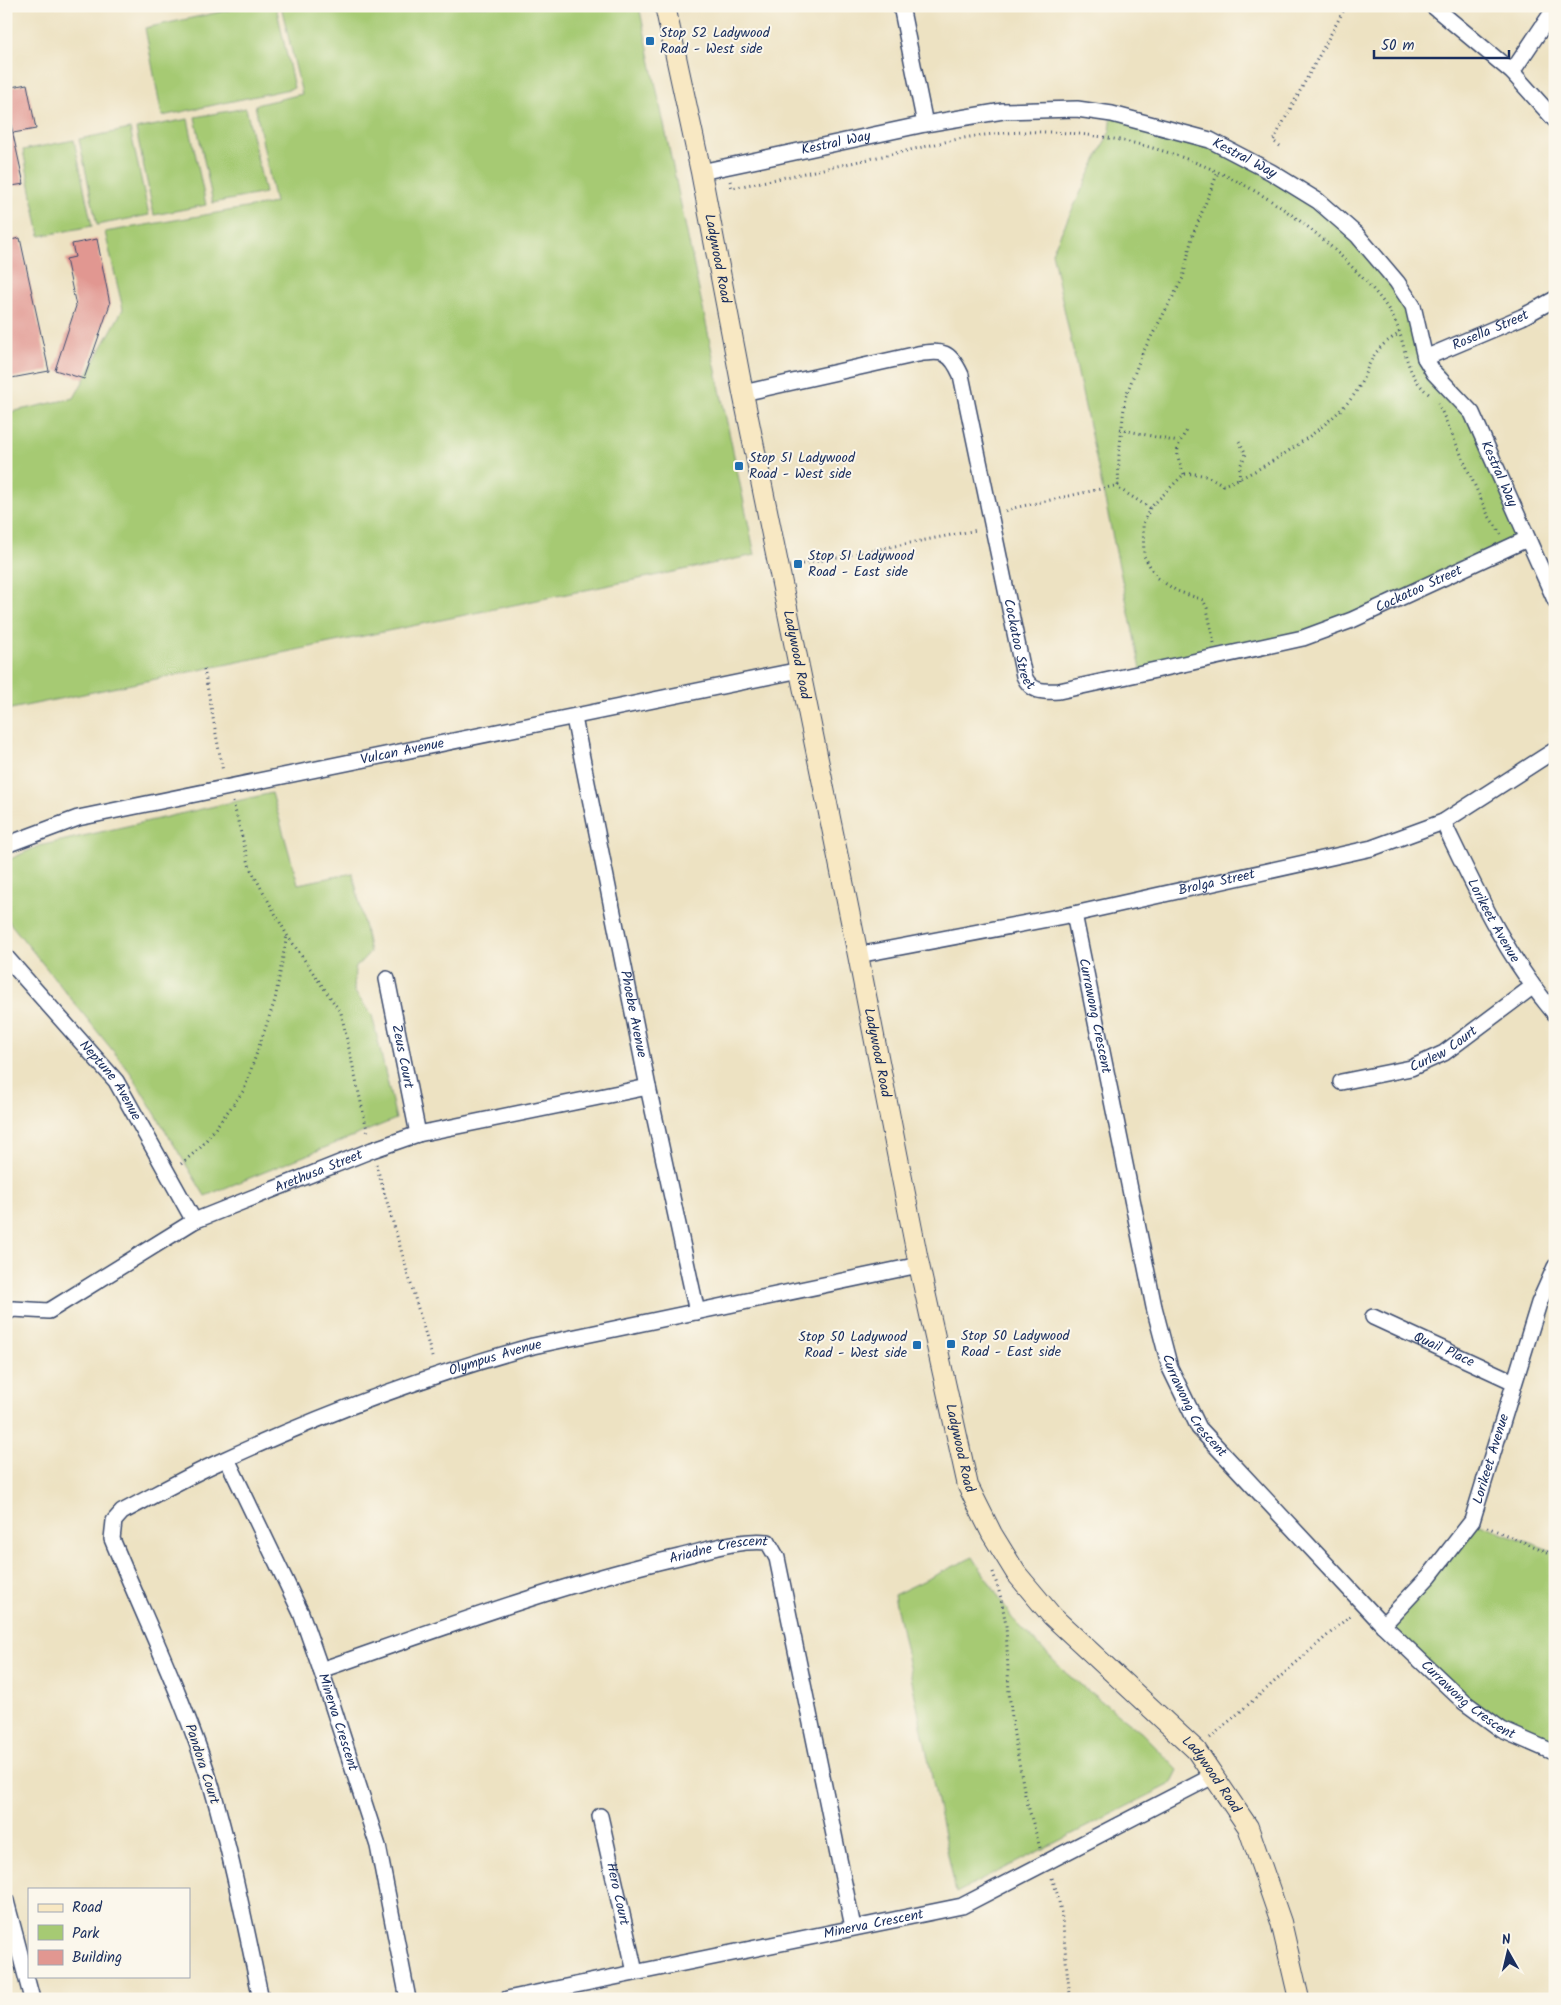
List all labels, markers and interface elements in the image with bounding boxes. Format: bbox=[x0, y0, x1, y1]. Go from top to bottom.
place label: Stop 52 Ladywood Road - West side bbox=[660, 22, 771, 60]
scale bar bbox=[1374, 28, 1508, 60]
text: 50 m bbox=[1381, 34, 1415, 58]
marker: Stop 52 Ladywood Road - West side bbox=[644, 35, 656, 47]
street label: Kestral Way bbox=[799, 125, 873, 161]
street label: Kestral Way bbox=[1208, 132, 1282, 184]
street label: Ladywood Road bbox=[698, 212, 737, 306]
street label: Rosella Street bbox=[1449, 304, 1533, 356]
street label: Kestral Way bbox=[1475, 437, 1524, 511]
place label: Stop 51 Ladywood Road - West side bbox=[749, 447, 856, 485]
marker: Stop 51 Ladywood Road - West side bbox=[733, 460, 745, 472]
place label: Stop 51 Ladywood Road - East side bbox=[808, 545, 915, 583]
marker: Stop 51 Ladywood Road - East side bbox=[792, 558, 804, 570]
street label: Cockatoo Street bbox=[1372, 559, 1466, 619]
street label: Cockatoo Street bbox=[997, 597, 1041, 696]
street label: Ladywood Road bbox=[777, 608, 817, 702]
street label: Vulcan Avenue bbox=[359, 732, 447, 771]
street label: Brolga Street bbox=[1176, 863, 1258, 902]
street label: Lorikeet Avenue bbox=[1461, 875, 1526, 968]
street label: Currawong Crescent bbox=[1072, 956, 1117, 1076]
street label: Phoebe Avenue bbox=[614, 969, 653, 1060]
street label: Ladywood Road bbox=[858, 1006, 897, 1100]
street label: Curlew Court bbox=[1406, 1020, 1483, 1078]
street label: Zeus Court bbox=[385, 1023, 420, 1091]
street label: Neptune Avenue bbox=[74, 1035, 147, 1125]
street label: Arethusa Street bbox=[271, 1144, 366, 1199]
place label: Stop 50 Ladywood Road - East side bbox=[961, 1325, 1070, 1363]
place label: Stop 50 Ladywood Road - West side bbox=[799, 1326, 908, 1364]
street label: Quail Place bbox=[1410, 1326, 1479, 1374]
street label: Olympus Avenue bbox=[446, 1333, 544, 1382]
marker: Stop 50 Ladywood Road - East side bbox=[945, 1338, 957, 1350]
marker: Stop 50 Ladywood Road - West side bbox=[911, 1339, 923, 1351]
street label: Currawong Crescent bbox=[1156, 1352, 1233, 1463]
street label: Ladywood Road bbox=[939, 1402, 981, 1498]
street label: Lorikeet Avenue bbox=[1467, 1410, 1516, 1507]
street label: Ariadne Crescent bbox=[667, 1530, 769, 1570]
street label: Currawong Crescent bbox=[1415, 1655, 1519, 1746]
street label: Minerva Crescent bbox=[312, 1670, 364, 1774]
street label: Pandora Court bbox=[179, 1721, 226, 1808]
street label: Ladywood Road bbox=[1177, 1731, 1247, 1819]
street label: Hero Court bbox=[600, 1861, 635, 1928]
legend bbox=[28, 1888, 190, 1978]
text: Road bbox=[72, 1896, 103, 1920]
street label: Minerva Crescent bbox=[821, 1903, 926, 1945]
text: Park bbox=[72, 1922, 100, 1946]
north arrow bbox=[1484, 1928, 1534, 1978]
text: N bbox=[1500, 1929, 1512, 1952]
text: Building bbox=[72, 1946, 122, 1970]

